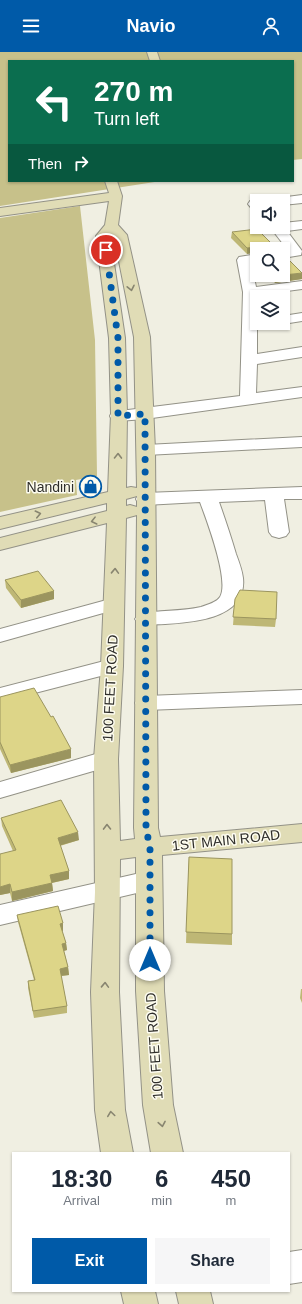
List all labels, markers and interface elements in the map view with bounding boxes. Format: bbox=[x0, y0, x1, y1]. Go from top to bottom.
icon: menu bbox=[20, 15, 42, 37]
icon: person bbox=[260, 15, 282, 37]
text: Navio bbox=[126, 16, 176, 36]
icon: left bbox=[28, 76, 80, 128]
text: 270 m bbox=[94, 76, 173, 107]
text: Turn left bbox=[94, 109, 159, 129]
icon: right bbox=[70, 152, 92, 174]
text: Then bbox=[28, 155, 62, 172]
map controls bbox=[250, 194, 290, 330]
button: sound bbox=[250, 194, 290, 234]
pin bbox=[89, 233, 123, 267]
icon: arrive bbox=[95, 239, 117, 261]
button: search bbox=[250, 242, 290, 282]
one-way arrow bbox=[127, 285, 135, 291]
button: layers bbox=[250, 290, 290, 330]
one-way arrow bbox=[114, 453, 122, 459]
shop icon: Nandini bbox=[77, 474, 103, 500]
place label: Nandini bbox=[27, 479, 74, 495]
one-way arrow bbox=[34, 510, 41, 519]
one-way arrow bbox=[91, 516, 97, 524]
one-way arrow bbox=[111, 568, 119, 574]
street label: 100 FEET ROAD bbox=[99, 634, 121, 742]
one-way arrow bbox=[103, 824, 111, 830]
street label: 1ST MAIN ROAD bbox=[171, 826, 281, 854]
position arrow bbox=[129, 939, 171, 981]
one-way arrow bbox=[101, 982, 109, 988]
street label: 100 FEET ROAD bbox=[142, 992, 166, 1100]
one-way arrow bbox=[107, 1111, 116, 1118]
one-way arrow bbox=[157, 1121, 165, 1127]
text: 18:30 bbox=[51, 1165, 112, 1192]
text: 6 bbox=[155, 1165, 168, 1192]
text: 450 bbox=[211, 1165, 251, 1192]
text: Arrival bbox=[63, 1193, 100, 1208]
text: min bbox=[151, 1193, 172, 1208]
text: m bbox=[226, 1193, 236, 1208]
button: Exit bbox=[32, 1238, 147, 1284]
button: Share bbox=[155, 1238, 270, 1284]

